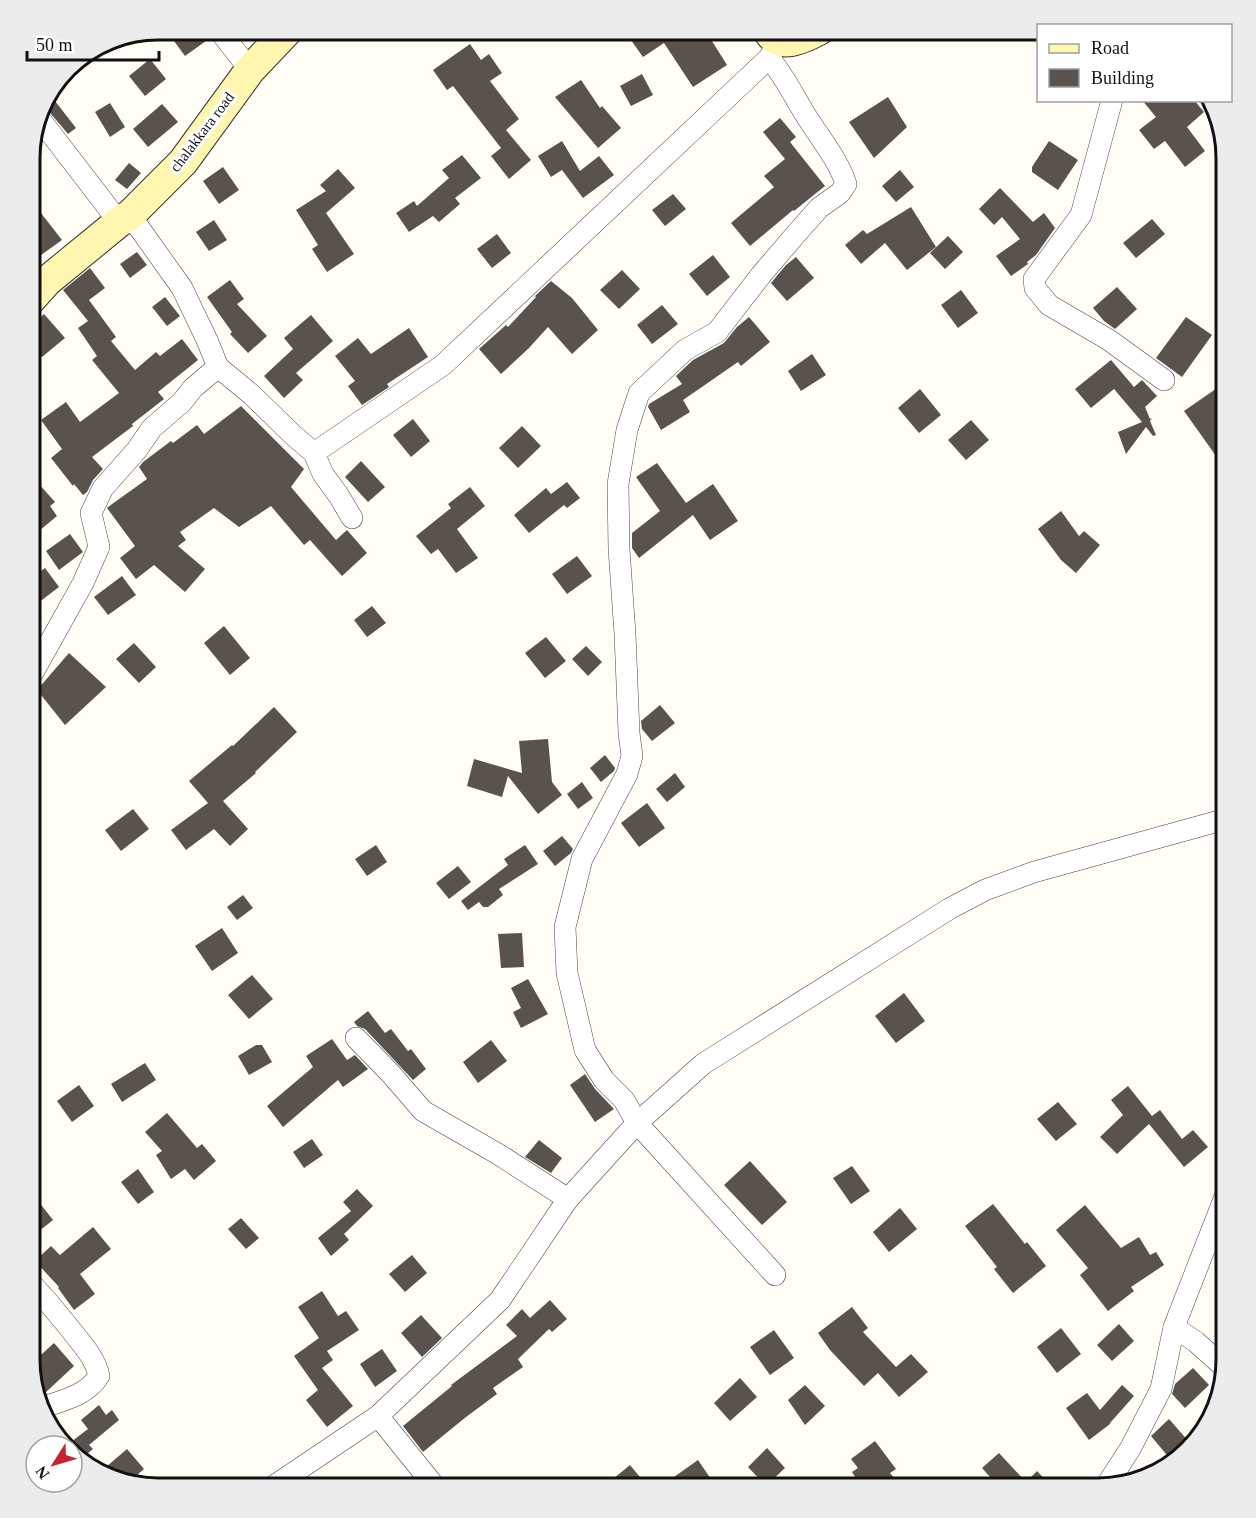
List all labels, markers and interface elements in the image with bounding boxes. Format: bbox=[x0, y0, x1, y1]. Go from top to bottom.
scale bar bbox=[27, 24, 159, 62]
legend bbox=[1037, 24, 1232, 102]
text: 50 m bbox=[36, 35, 73, 55]
text: Road bbox=[1091, 38, 1129, 58]
text: Building bbox=[1091, 68, 1154, 88]
street label: chalakkara road bbox=[167, 89, 237, 175]
north arrow bbox=[24, 1434, 84, 1494]
text: N bbox=[32, 1463, 53, 1482]

